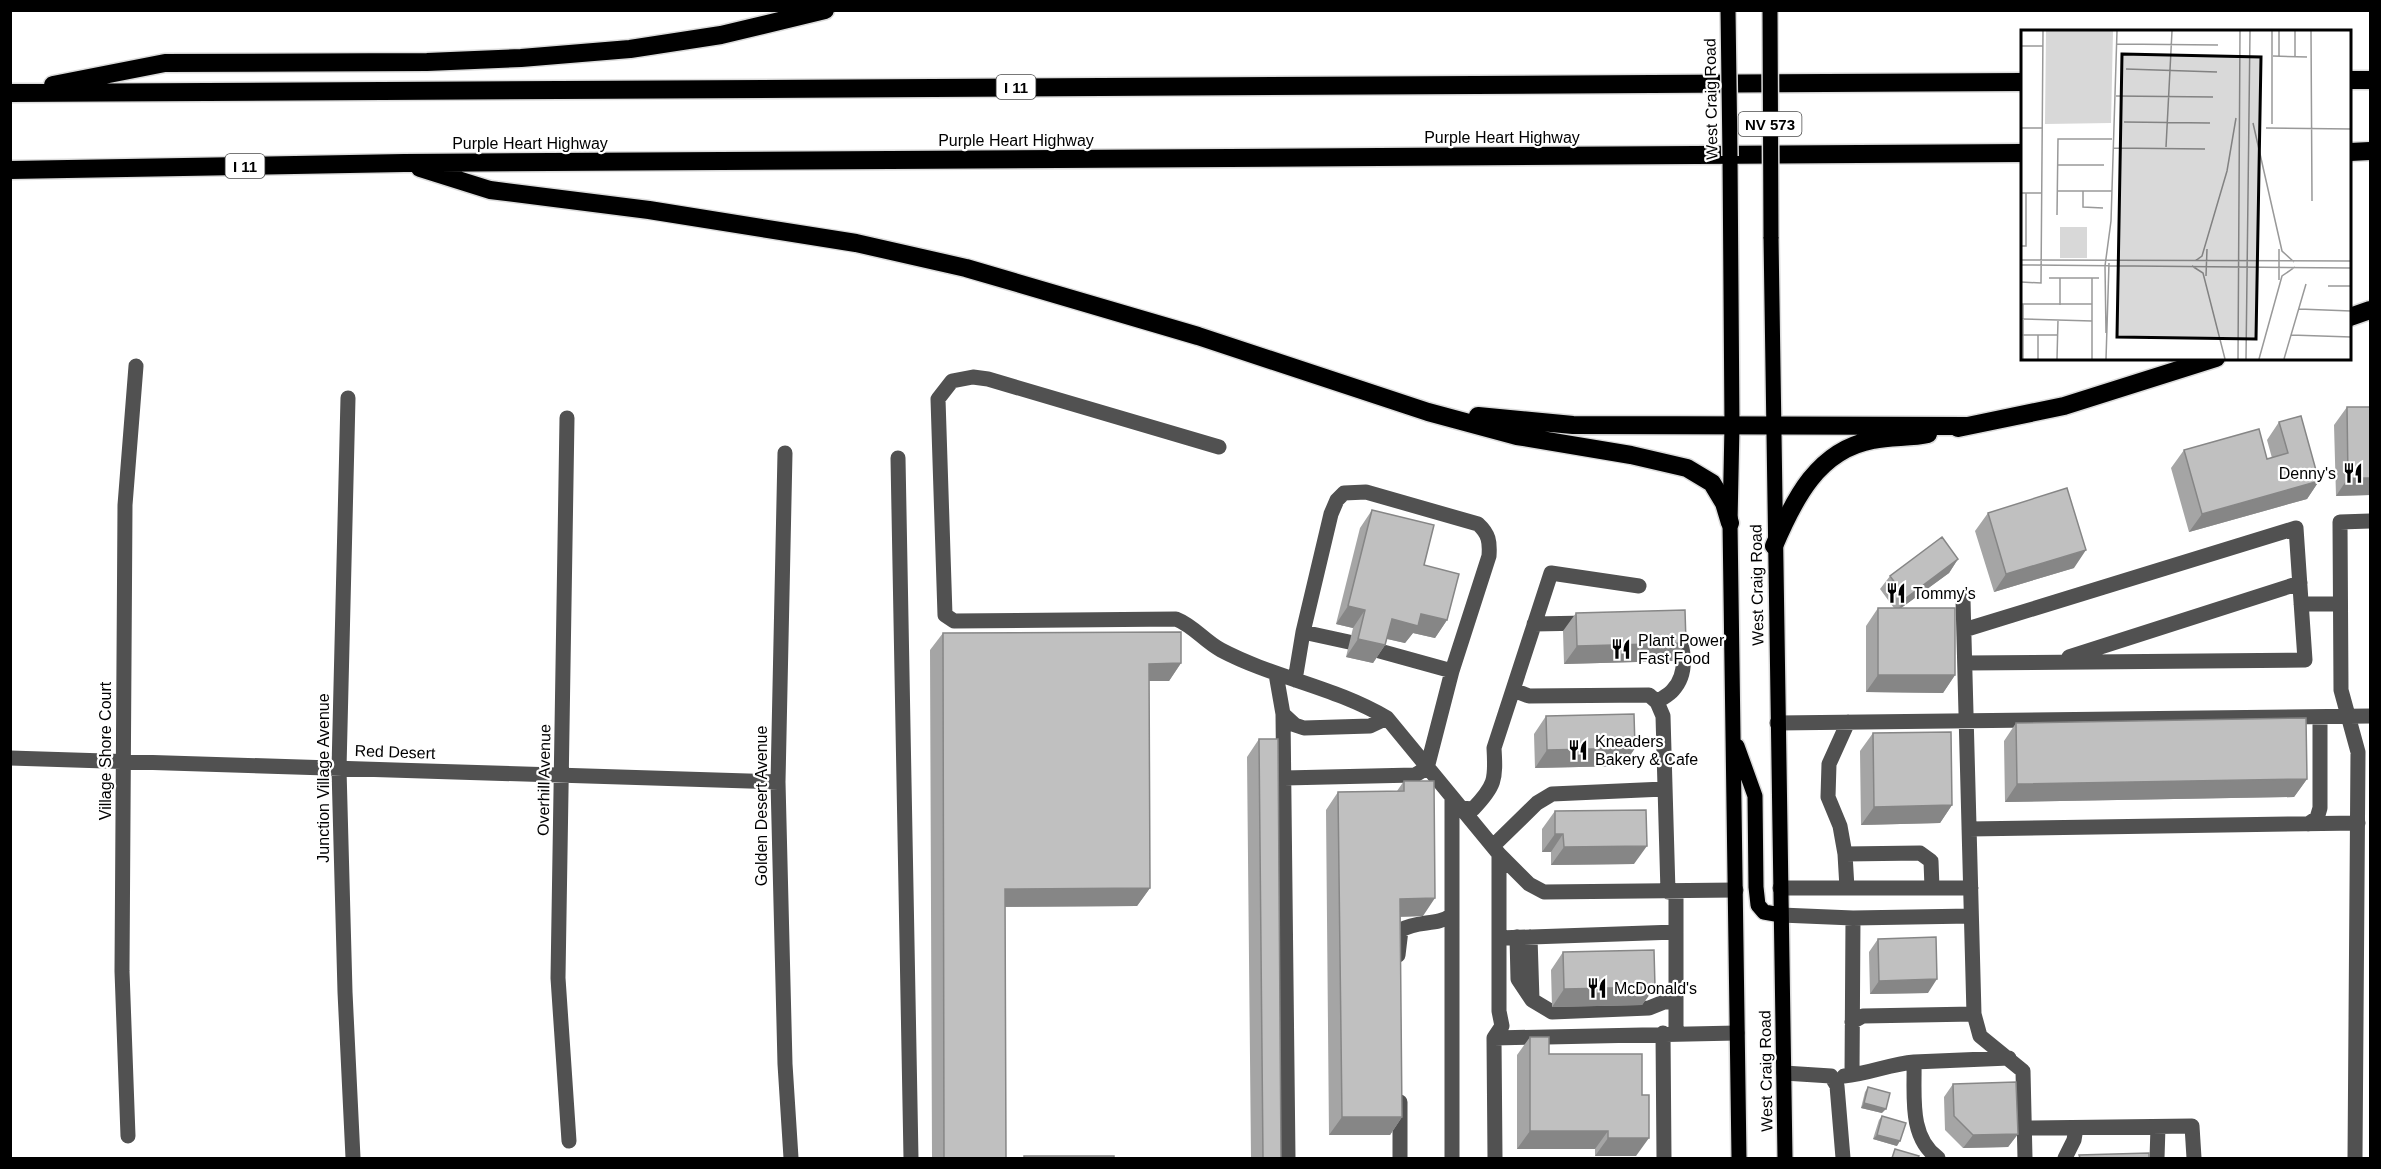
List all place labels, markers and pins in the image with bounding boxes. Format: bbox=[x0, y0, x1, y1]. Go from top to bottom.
restaurant icon: Denny's bbox=[2341, 461, 2365, 485]
place label: Denny's bbox=[2279, 465, 2336, 482]
restaurant icon: Tommy’s bbox=[1884, 581, 1908, 605]
place label: Tommy’s bbox=[1913, 585, 1976, 602]
place label: Plant Power Fast Food bbox=[1638, 632, 1725, 667]
restaurant icon: Plant Power Fast Food bbox=[1609, 637, 1633, 661]
place label: Kneaders Bakery & Cafe bbox=[1595, 733, 1698, 768]
restaurant icon: Kneaders Bakery & Cafe bbox=[1566, 738, 1590, 762]
restaurant icon: McDonald's bbox=[1585, 976, 1609, 1000]
place label: McDonald's bbox=[1614, 980, 1697, 997]

